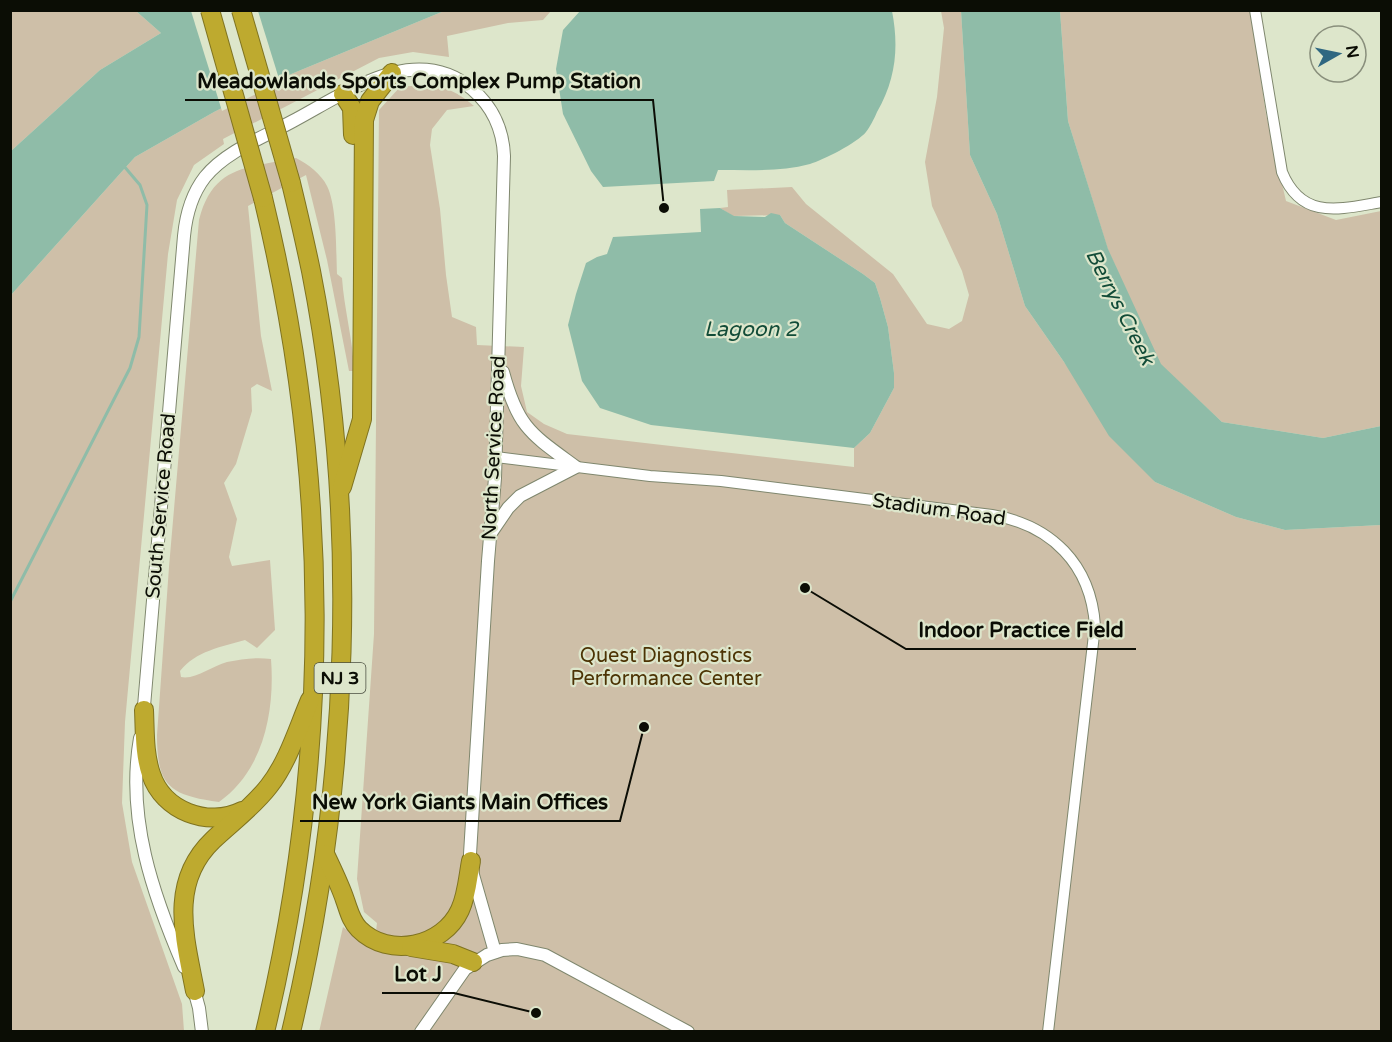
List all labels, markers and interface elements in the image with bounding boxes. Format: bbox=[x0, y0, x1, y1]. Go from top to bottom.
north arrow bbox=[1308, 24, 1368, 84]
text: N bbox=[1341, 44, 1363, 60]
callout: Meadowlands Sports Complex Pump Station bbox=[185, 61, 653, 100]
text: Meadowlands Sports Complex Pump Station bbox=[197, 69, 641, 94]
water label: Berrys Creek bbox=[1080, 245, 1161, 370]
water label: Lagoon 2 bbox=[704, 317, 800, 342]
street label: North Service Road bbox=[477, 355, 511, 541]
street label: South Service Road bbox=[141, 412, 181, 600]
street label: Stadium Road bbox=[871, 489, 1007, 531]
callout: Indoor Practice Field bbox=[906, 610, 1136, 649]
text: Indoor Practice Field bbox=[918, 618, 1124, 643]
park label: Quest Diagnostics Performance Center bbox=[570, 644, 762, 691]
road number: NJ 3 bbox=[314, 663, 366, 693]
callout: New York Giants Main Offices bbox=[300, 782, 620, 821]
text: New York Giants Main Offices bbox=[312, 790, 608, 815]
callout: Lot J bbox=[382, 954, 454, 993]
text: Lot J bbox=[394, 962, 442, 987]

